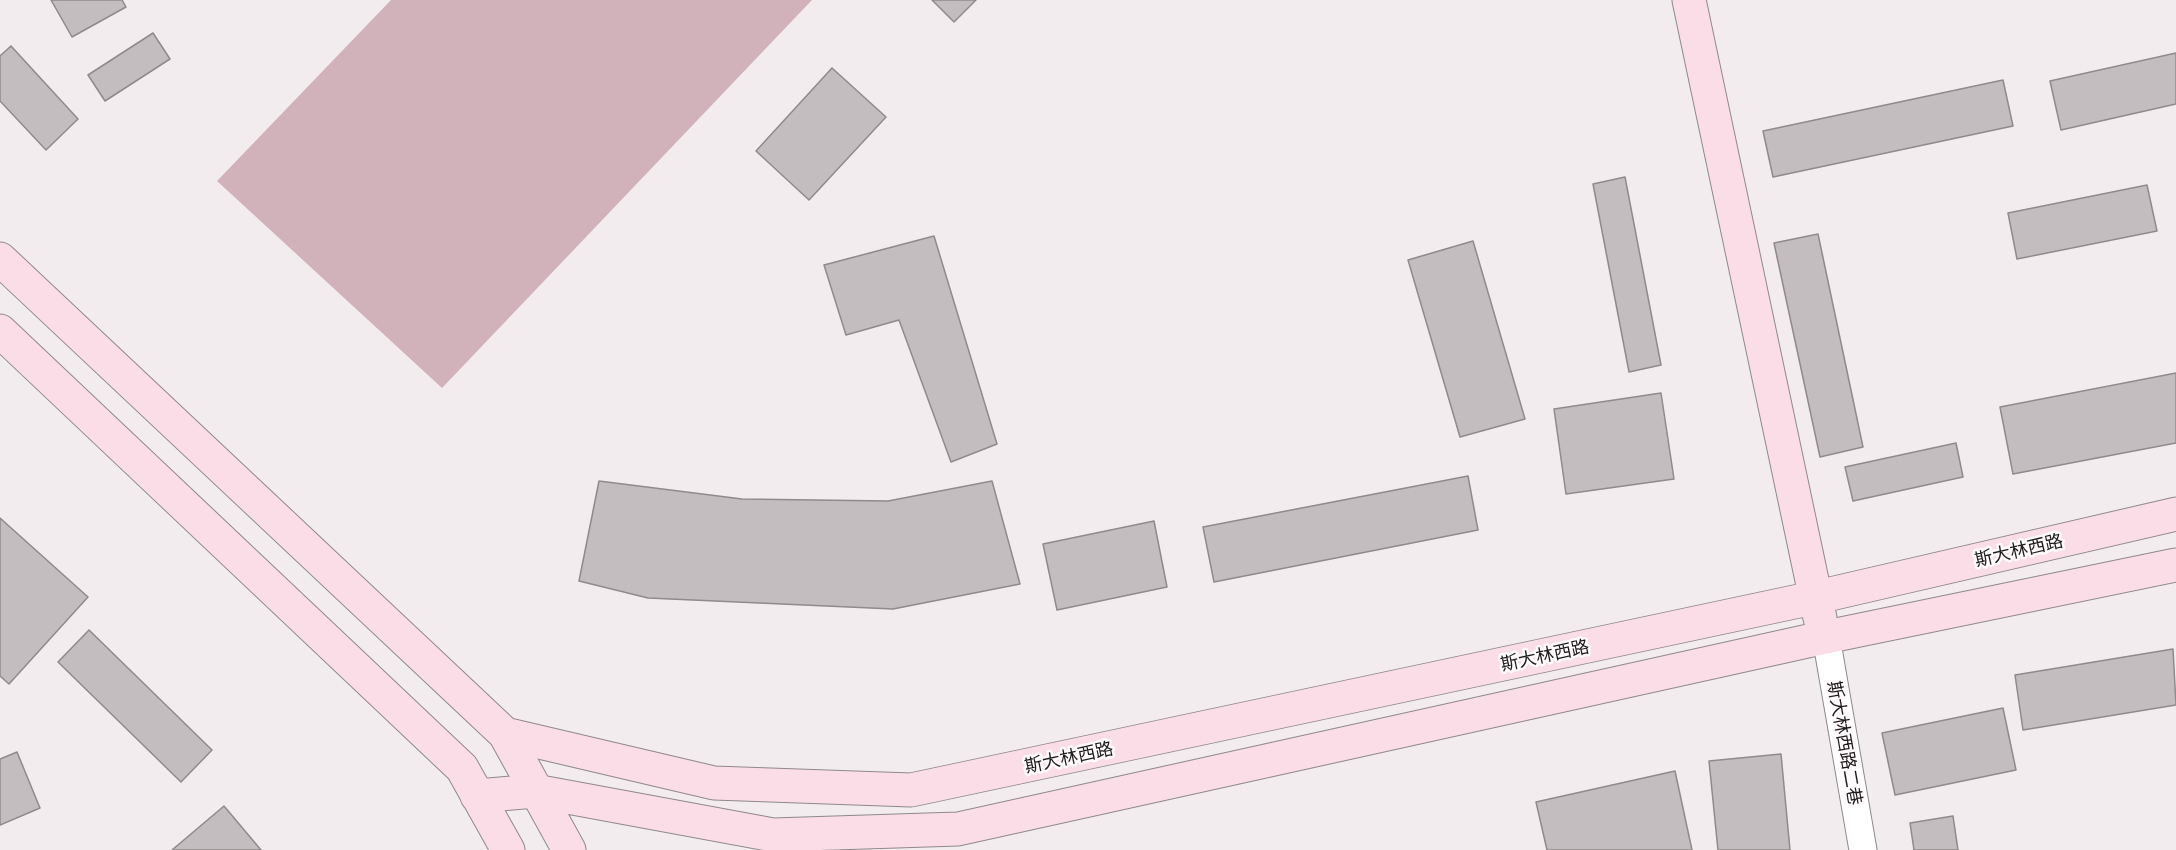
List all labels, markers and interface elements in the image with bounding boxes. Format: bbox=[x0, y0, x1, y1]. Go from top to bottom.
street label: 斯大林西路 bbox=[1973, 530, 2065, 572]
street label: 斯大林西路 bbox=[1499, 636, 1591, 676]
street label: 斯大林西路二巷 bbox=[1822, 679, 1866, 807]
street label: 斯大林西路 bbox=[1023, 738, 1115, 778]

